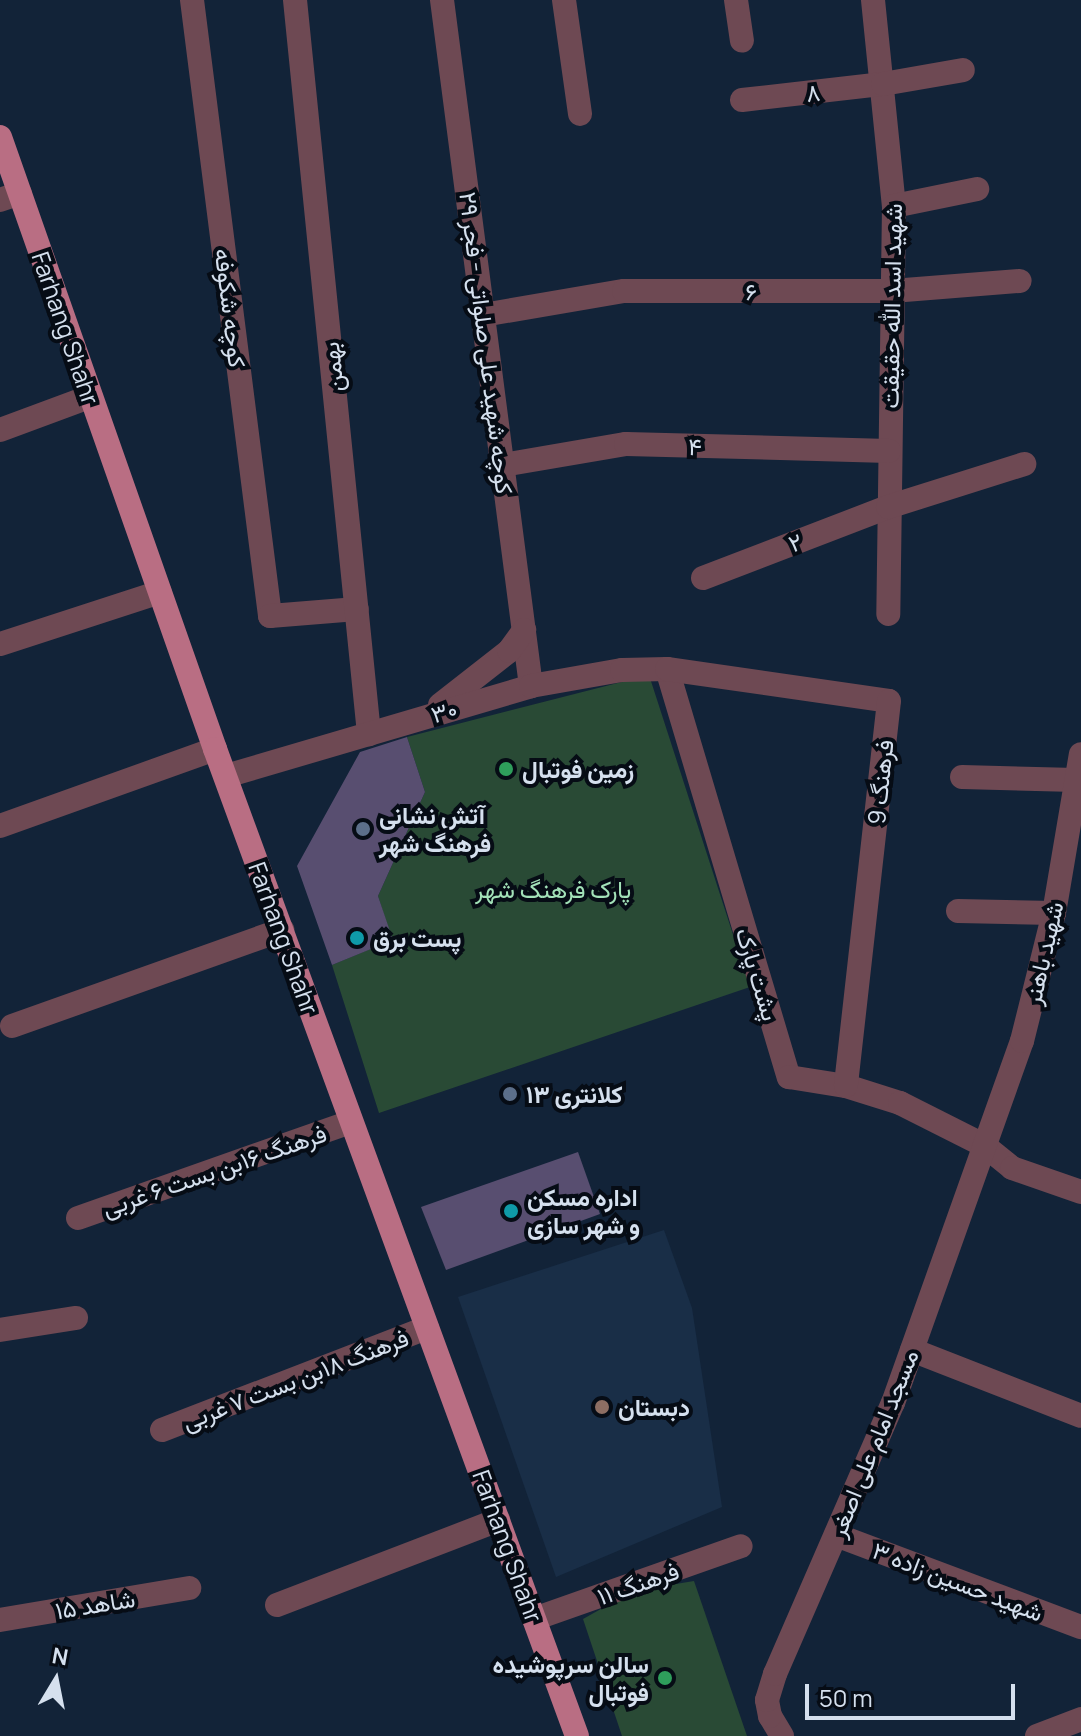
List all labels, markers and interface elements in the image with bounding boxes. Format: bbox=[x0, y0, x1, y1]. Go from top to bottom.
street label: ۸ bbox=[804, 77, 822, 107]
street label: کوچه شهید علی صلواتی - فجر ۲۹ bbox=[454, 190, 520, 496]
street label: شهید اسد الله حقیقت bbox=[875, 203, 907, 409]
street label: کوچه شکوفه bbox=[209, 247, 253, 369]
street label: Farhang Shahr bbox=[26, 248, 106, 408]
street label: ۶ bbox=[745, 277, 757, 305]
street label: بهمن bbox=[315, 341, 349, 393]
street label: ۴ bbox=[688, 431, 702, 461]
street label: ۲ bbox=[784, 526, 806, 558]
street label: ۳۰ bbox=[428, 694, 460, 728]
street label: فرهنگ 9 bbox=[861, 738, 899, 826]
place label: زمین فوتبال bbox=[522, 755, 634, 783]
marker: زمین فوتبال bbox=[497, 760, 515, 778]
place label: آتش نشانی فرهنگ شهر bbox=[379, 801, 491, 857]
marker: آتش نشانی فرهنگ شهر bbox=[354, 820, 372, 838]
street label: Farhang Shahr bbox=[243, 858, 325, 1018]
park label: پارک فرهنگ شهر bbox=[475, 875, 631, 903]
street label: شهید باهنر bbox=[1017, 899, 1069, 1007]
place label: پست برق bbox=[373, 924, 462, 952]
street label: پشت پارک bbox=[730, 924, 786, 1024]
marker: پست برق bbox=[348, 929, 366, 947]
place label: کلانتری ۱۳ bbox=[526, 1080, 623, 1108]
marker: کلانتری ۱۳ bbox=[501, 1085, 519, 1103]
street label: فرهنگ ۱۶بن بست ۶ غربی bbox=[98, 1118, 330, 1222]
place label: اداره مسکن و شهر سازی bbox=[527, 1183, 640, 1239]
marker: اداره مسکن و شهر سازی bbox=[502, 1202, 520, 1220]
street label: فرهنگ ۱۸بن بست ۷ غربی bbox=[178, 1323, 412, 1435]
street label: مسجد امام علی اصغر bbox=[822, 1345, 924, 1541]
place label: دبستان bbox=[618, 1393, 690, 1421]
marker: دبستان bbox=[593, 1398, 611, 1416]
street label: Farhang Shahr bbox=[467, 1466, 549, 1626]
street label: شهید حسین زاده ۳ bbox=[869, 1535, 1047, 1627]
street label: فرهنگ ۱۱ bbox=[593, 1556, 683, 1610]
street label: شاهد ۱۵ bbox=[53, 1583, 137, 1625]
north arrow bbox=[16, 1640, 96, 1720]
text: N bbox=[50, 1640, 71, 1673]
place label: سالن سرپوشیده فوتبال bbox=[493, 1650, 649, 1706]
scale bar bbox=[809, 1668, 1019, 1718]
marker: سالن سرپوشیده فوتبال bbox=[656, 1669, 674, 1687]
text: 50 m bbox=[819, 1681, 873, 1714]

